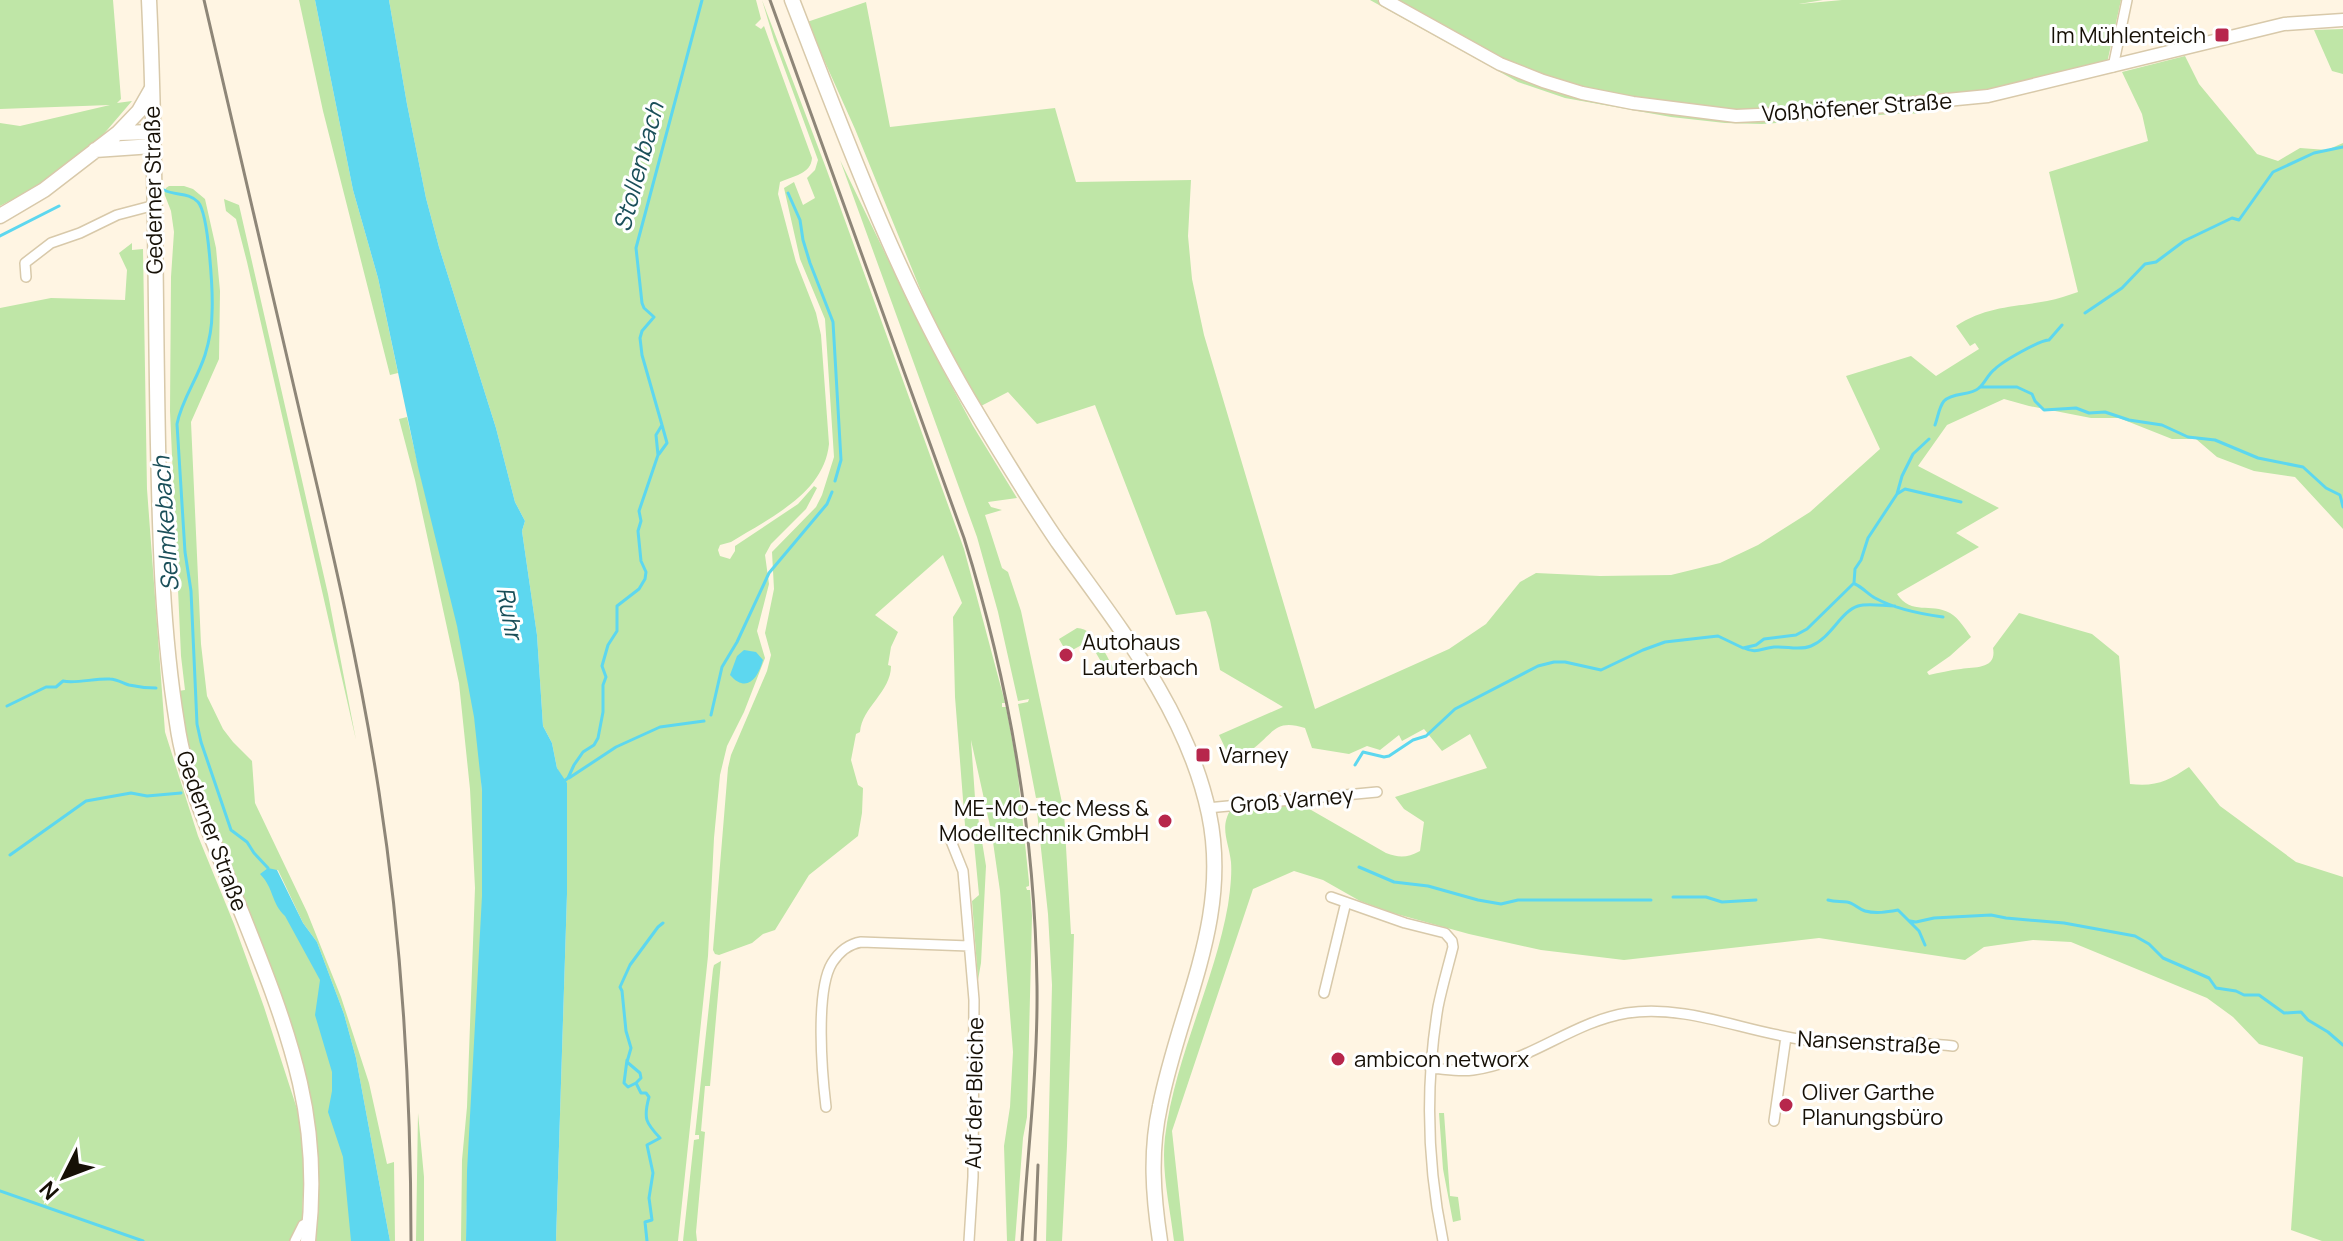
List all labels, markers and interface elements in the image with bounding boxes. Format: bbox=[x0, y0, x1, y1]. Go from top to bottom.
place label: Im Mühlenteich bbox=[2051, 20, 2206, 50]
marker: Im Mühlenteich bbox=[2213, 26, 2231, 44]
street label: Voßhöfener Straße bbox=[1761, 85, 1953, 129]
water label: Stollenbach bbox=[604, 98, 671, 235]
street label: Gederner Straße bbox=[137, 105, 169, 274]
water label: Selmkebach bbox=[143, 455, 186, 593]
water label: Ruhr bbox=[489, 584, 532, 645]
place label: Autohaus Lauterbach bbox=[1082, 627, 1198, 682]
marker: Autohaus Lauterbach bbox=[1057, 646, 1075, 664]
place label: Varney bbox=[1219, 740, 1289, 770]
marker: Varney bbox=[1194, 746, 1212, 764]
street label: Gederner Straße bbox=[169, 747, 255, 915]
street label: Groß Varney bbox=[1229, 780, 1355, 820]
place label: ME-MO-tec Mess & Modelltechnik GmbH bbox=[939, 793, 1150, 848]
marker: ME-MO-tec Mess & Modelltechnik GmbH bbox=[1156, 812, 1174, 830]
street label: Auf der Bleiche bbox=[958, 1017, 990, 1169]
street label: Nansenstraße bbox=[1797, 1023, 1942, 1061]
place label: ambicon networx bbox=[1354, 1044, 1529, 1074]
marker: ambicon networx bbox=[1329, 1050, 1347, 1068]
place label: Oliver Garthe Planungsbüro bbox=[1802, 1077, 1943, 1132]
marker: Oliver Garthe Planungsbüro bbox=[1777, 1096, 1795, 1114]
north arrow bbox=[24, 1137, 104, 1217]
text: N bbox=[33, 1174, 66, 1206]

